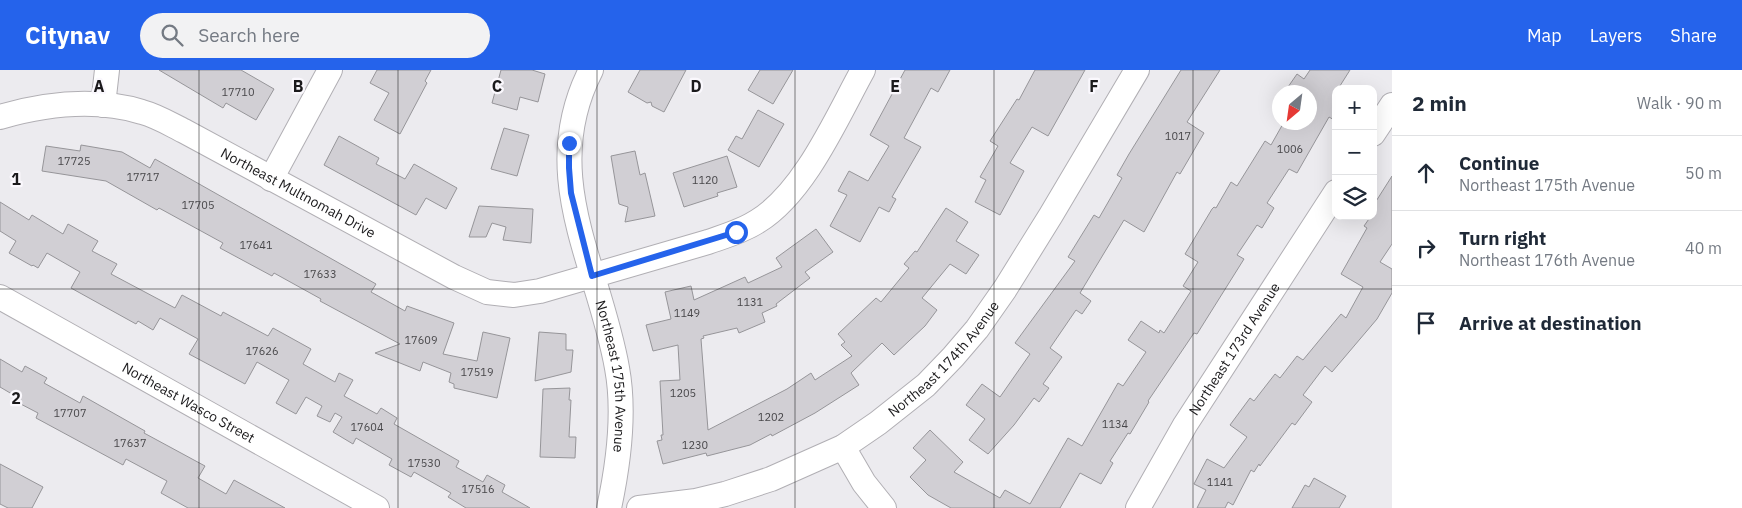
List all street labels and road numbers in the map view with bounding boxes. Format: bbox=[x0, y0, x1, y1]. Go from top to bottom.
street label: Northeast Multnomah Drive bbox=[218, 144, 379, 242]
street label: Northeast 173rd Avenue bbox=[1185, 279, 1284, 419]
street label: Northeast 174th Avenue bbox=[884, 297, 1003, 421]
street label: Northeast 175th Avenue bbox=[592, 298, 630, 454]
street label: Northeast Wasco Street bbox=[119, 358, 258, 447]

